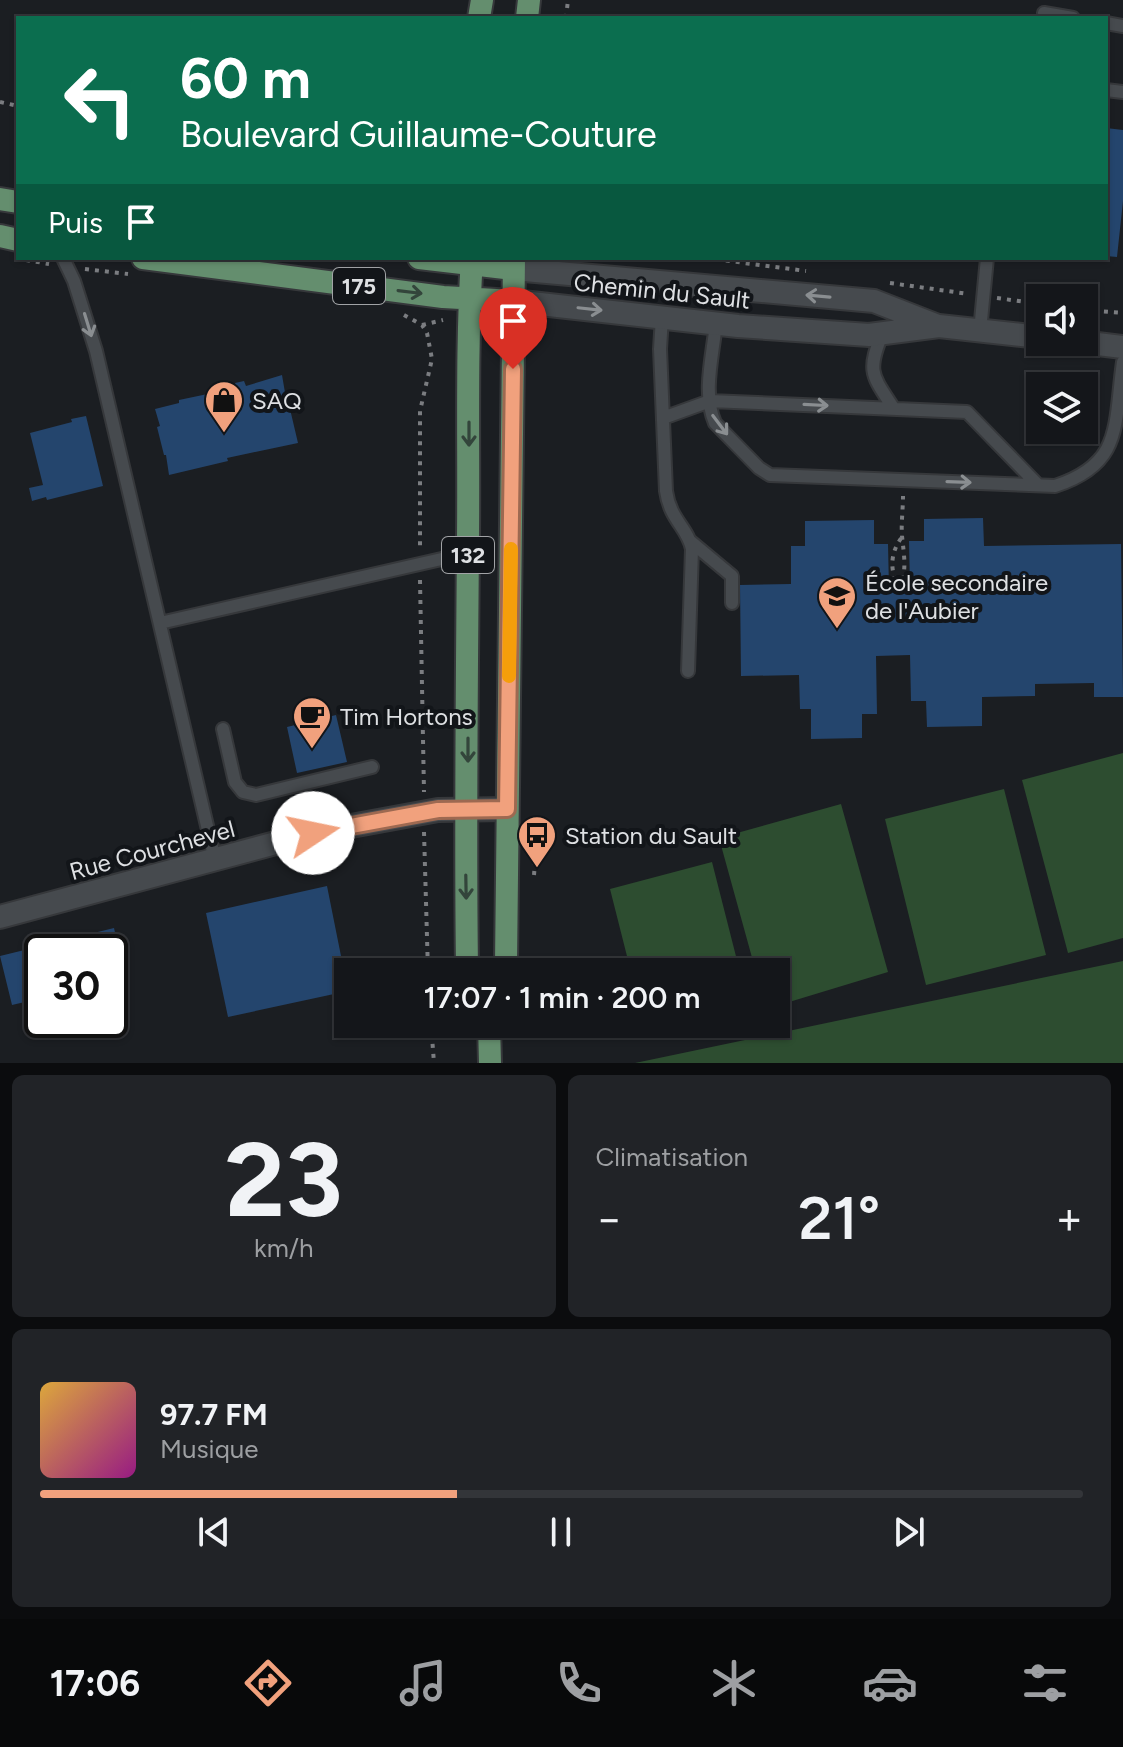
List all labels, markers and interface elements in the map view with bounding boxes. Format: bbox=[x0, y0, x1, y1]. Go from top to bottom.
text: 60 m bbox=[180, 45, 311, 112]
icon: left bbox=[48, 48, 152, 152]
text: Boulevard Guillaume-Couture bbox=[180, 113, 657, 156]
icon: arrive bbox=[119, 200, 163, 244]
text: Puis bbox=[48, 204, 103, 241]
street label: Chemin du Sault bbox=[572, 267, 752, 315]
road number: 175 bbox=[333, 268, 385, 304]
map controls bbox=[1026, 284, 1098, 444]
button: sound bbox=[1026, 284, 1098, 356]
one-way arrow bbox=[397, 285, 422, 300]
pin bbox=[479, 287, 547, 369]
one-way arrow bbox=[805, 288, 832, 303]
icon: arrive bbox=[491, 299, 535, 343]
one-way arrow bbox=[576, 302, 603, 317]
one-way arrow bbox=[81, 312, 96, 338]
button: layers bbox=[1026, 372, 1098, 444]
shop icon: SAQ bbox=[203, 379, 245, 434]
place label: SAQ bbox=[252, 386, 302, 415]
one-way arrow bbox=[802, 398, 829, 413]
one-way arrow bbox=[711, 414, 728, 436]
one-way arrow bbox=[461, 420, 477, 447]
one-way arrow bbox=[945, 475, 972, 490]
road number: 132 bbox=[442, 537, 494, 573]
place label: École secondaire de l'Aubier bbox=[865, 568, 1048, 625]
school or university icon: École secondaire de l'Aubier bbox=[816, 575, 858, 630]
cafe icon: Tim Hortons bbox=[291, 695, 333, 750]
place label: Tim Hortons bbox=[340, 702, 473, 731]
one-way arrow bbox=[460, 736, 476, 763]
position arrow bbox=[271, 791, 355, 875]
street label: Rue Courchevel bbox=[66, 814, 238, 886]
bus stop icon: Station du Sault bbox=[516, 814, 558, 869]
place label: Station du Sault bbox=[565, 821, 737, 850]
one-way arrow bbox=[458, 873, 474, 900]
speed limit sign: 30 bbox=[24, 934, 128, 1038]
text: 17:07 · 1 min · 200 m bbox=[424, 979, 700, 1016]
text: 23 bbox=[225, 1117, 343, 1242]
text: Climatisation bbox=[596, 1141, 748, 1173]
text: 21° bbox=[798, 1182, 880, 1254]
text: − bbox=[596, 1192, 623, 1245]
text: + bbox=[1056, 1192, 1083, 1245]
text: km/h bbox=[254, 1232, 313, 1264]
text: 97.7 FM bbox=[160, 1396, 268, 1433]
text: Musique bbox=[160, 1433, 258, 1465]
icon: previous bbox=[192, 1510, 236, 1554]
icon: pause bbox=[539, 1510, 583, 1554]
icon: next bbox=[887, 1510, 931, 1554]
icon: directions bbox=[240, 1655, 296, 1711]
icon: music bbox=[395, 1655, 451, 1711]
icon: phone bbox=[551, 1655, 607, 1711]
icon: climate bbox=[706, 1655, 762, 1711]
icon: car bbox=[862, 1655, 918, 1711]
icon: filters bbox=[1017, 1655, 1073, 1711]
text: 17:06 bbox=[50, 1662, 140, 1705]

